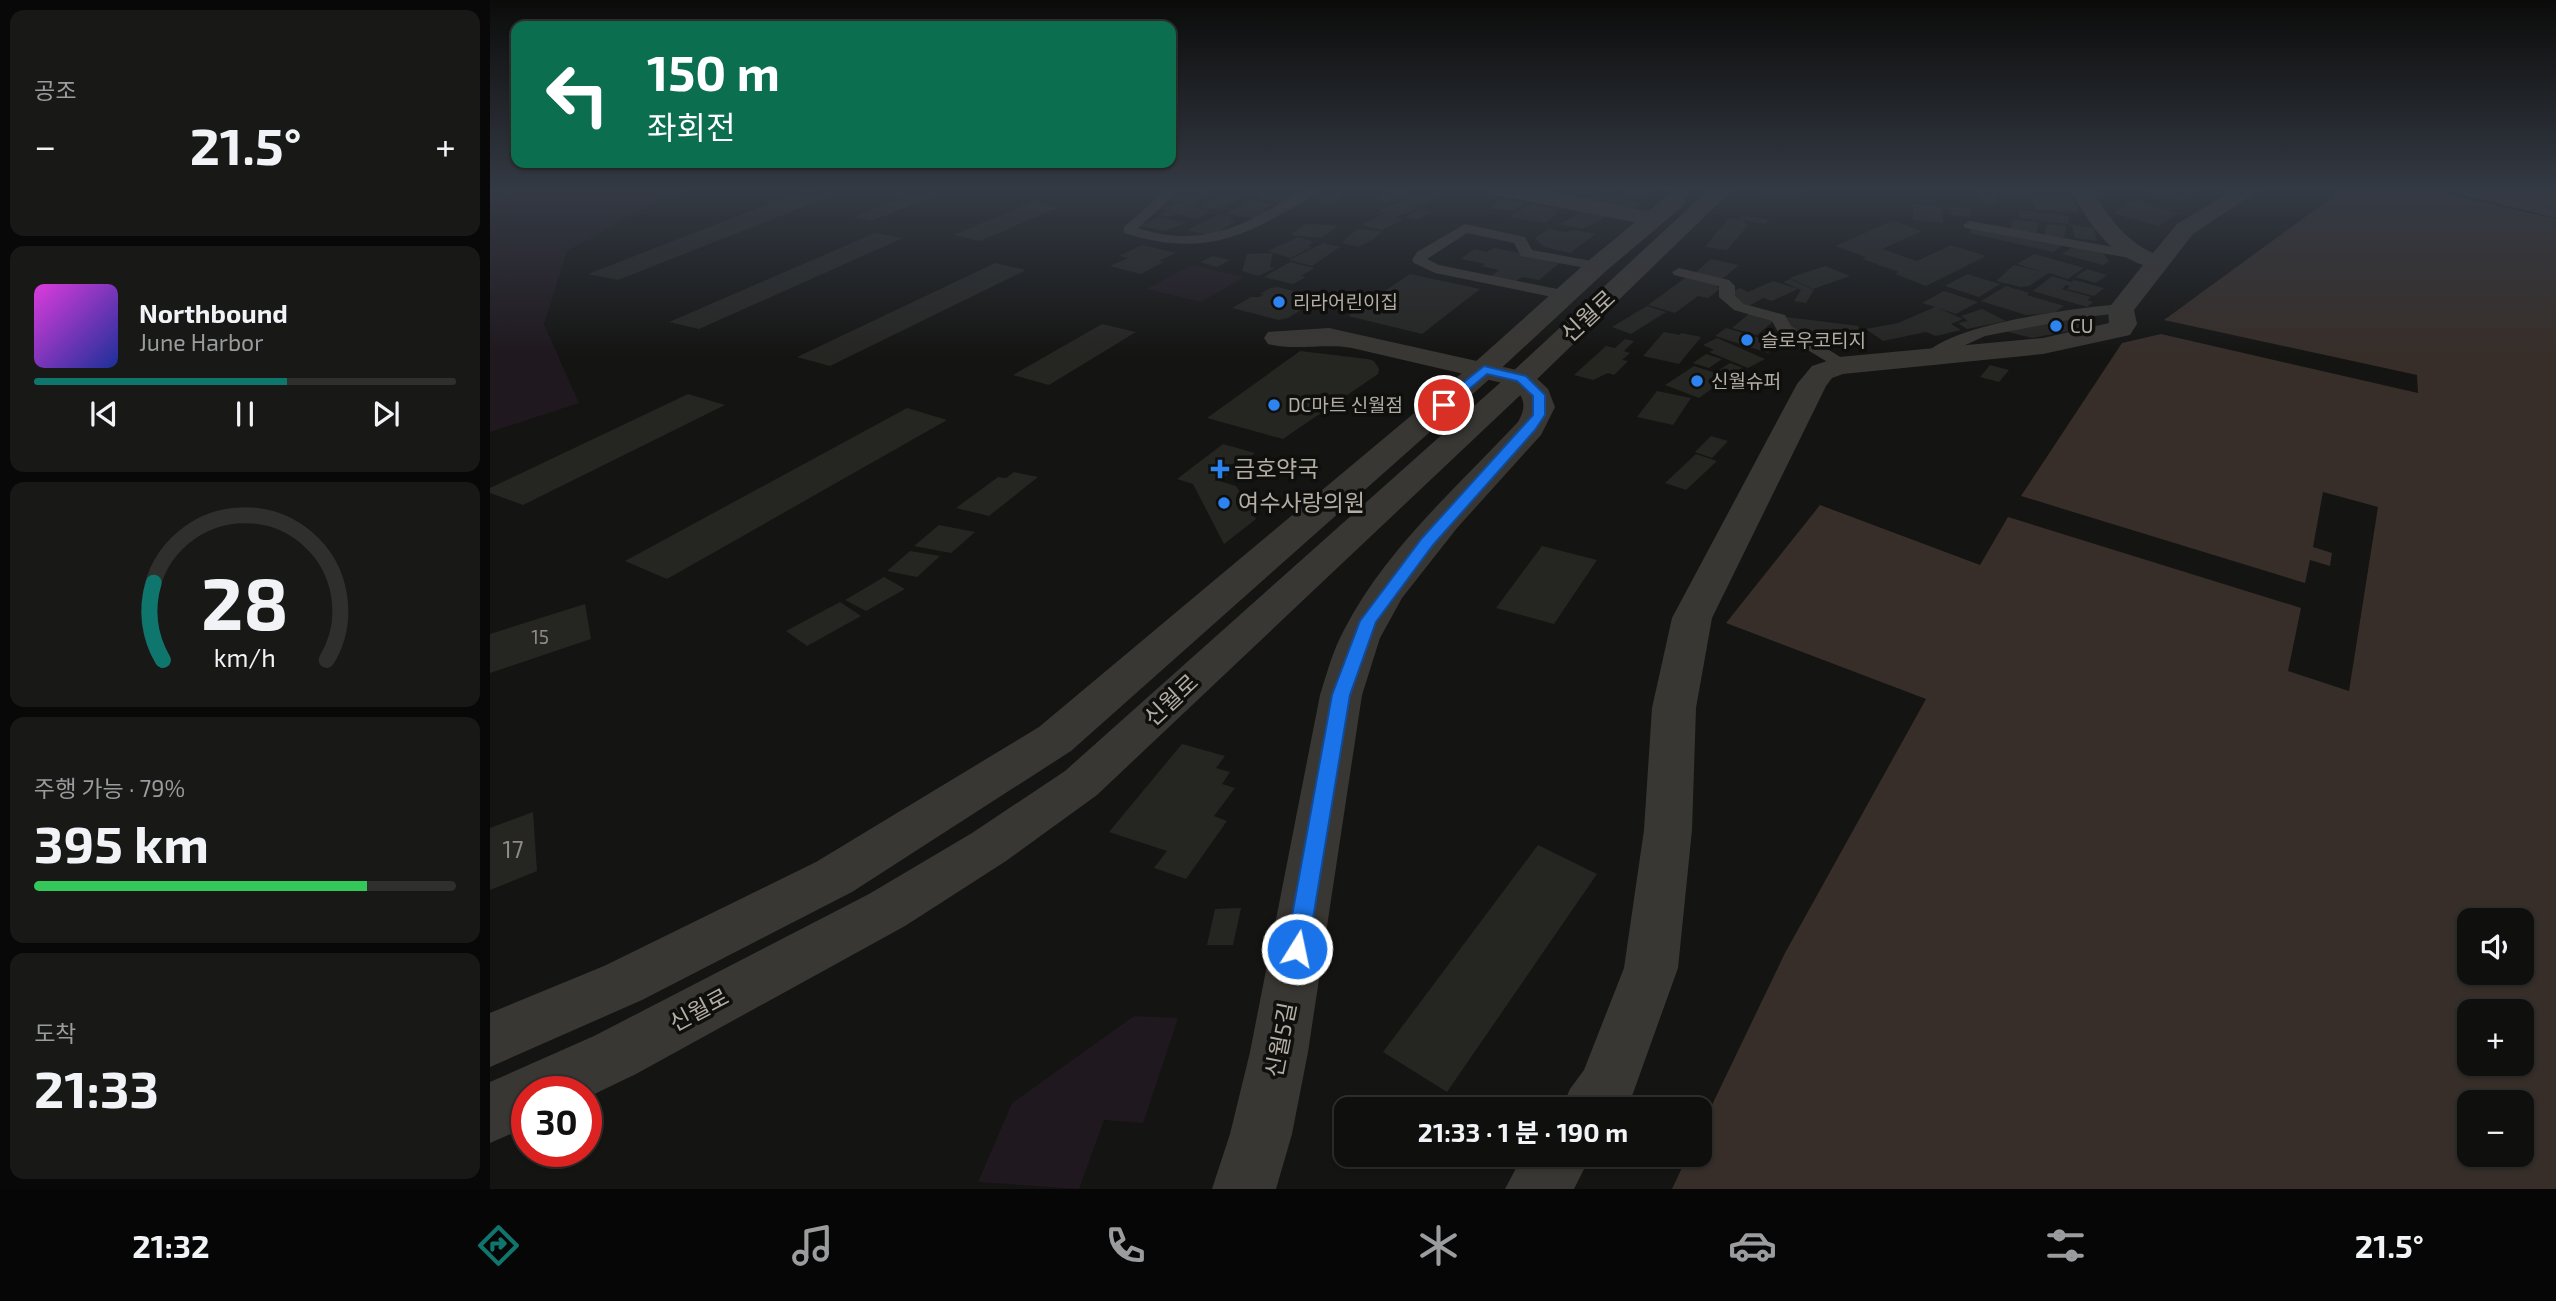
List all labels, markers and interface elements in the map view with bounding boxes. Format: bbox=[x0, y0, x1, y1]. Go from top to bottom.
text: 150 m bbox=[647, 42, 780, 101]
icon: left bbox=[532, 49, 623, 140]
text: 공조 bbox=[34, 76, 76, 104]
text: 좌회전 bbox=[647, 107, 735, 145]
text: 21.5° bbox=[190, 113, 302, 175]
text: − bbox=[34, 122, 56, 168]
text: + bbox=[435, 122, 456, 168]
street label: 신월로 bbox=[1555, 283, 1620, 347]
place label: 리라어린이집 bbox=[1293, 290, 1398, 313]
marker: 리라어린이집 bbox=[1271, 294, 1287, 310]
text: Northbound bbox=[139, 297, 288, 328]
place label: CU bbox=[2070, 314, 2093, 337]
marker: CU bbox=[2048, 318, 2064, 334]
text: June Harbor bbox=[139, 328, 263, 356]
place label: 슬로우코티지 bbox=[1761, 328, 1866, 351]
marker: 슬로우코티지 bbox=[1739, 332, 1755, 348]
place label: 신월슈퍼 bbox=[1711, 369, 1781, 392]
marker: 신월슈퍼 bbox=[1689, 373, 1705, 389]
pin bbox=[1414, 375, 1474, 435]
icon: arrive bbox=[1425, 386, 1463, 424]
place label: DC마트 신월점 bbox=[1288, 393, 1403, 416]
icon: previous bbox=[85, 395, 123, 433]
icon: pause bbox=[226, 395, 264, 433]
icon: next bbox=[367, 395, 405, 433]
marker: DC마트 신월점 bbox=[1266, 397, 1282, 413]
place label: 금호약국 bbox=[1234, 454, 1319, 482]
marker: 금호약국 bbox=[1212, 461, 1228, 477]
place label: 여수사랑의원 bbox=[1238, 488, 1365, 516]
marker: 여수사랑의원 bbox=[1216, 495, 1232, 511]
text: 28 bbox=[201, 558, 289, 646]
house number: 15 bbox=[531, 625, 549, 648]
text: km/h bbox=[214, 642, 276, 672]
street label: 신월로 bbox=[1138, 667, 1203, 731]
text: 주행 가능 · 79% bbox=[34, 774, 185, 802]
text: 395 km bbox=[34, 811, 209, 873]
house number: 17 bbox=[503, 835, 524, 863]
map controls bbox=[2457, 908, 2534, 1167]
button: sound bbox=[2457, 908, 2534, 985]
position arrow bbox=[1260, 912, 1334, 986]
street label: 신월로 bbox=[664, 982, 733, 1036]
button: + bbox=[2457, 999, 2534, 1076]
street label: 신월5길 bbox=[1259, 1000, 1301, 1080]
text: 도착 bbox=[34, 1019, 76, 1047]
text: 21:33 bbox=[34, 1056, 159, 1118]
speed limit sign: 30 bbox=[511, 1076, 602, 1167]
button: − bbox=[2457, 1090, 2534, 1167]
text: 21:33 · 1 분 · 190 m bbox=[1418, 1116, 1628, 1147]
icon: directions bbox=[474, 1221, 523, 1270]
icon: music bbox=[788, 1221, 837, 1270]
icon: phone bbox=[1101, 1221, 1150, 1270]
icon: climate bbox=[1414, 1221, 1463, 1270]
icon: car bbox=[1728, 1221, 1777, 1270]
icon: filters bbox=[2041, 1221, 2090, 1270]
text: 21:32 bbox=[132, 1226, 210, 1264]
text: 21.5° bbox=[2355, 1226, 2424, 1264]

